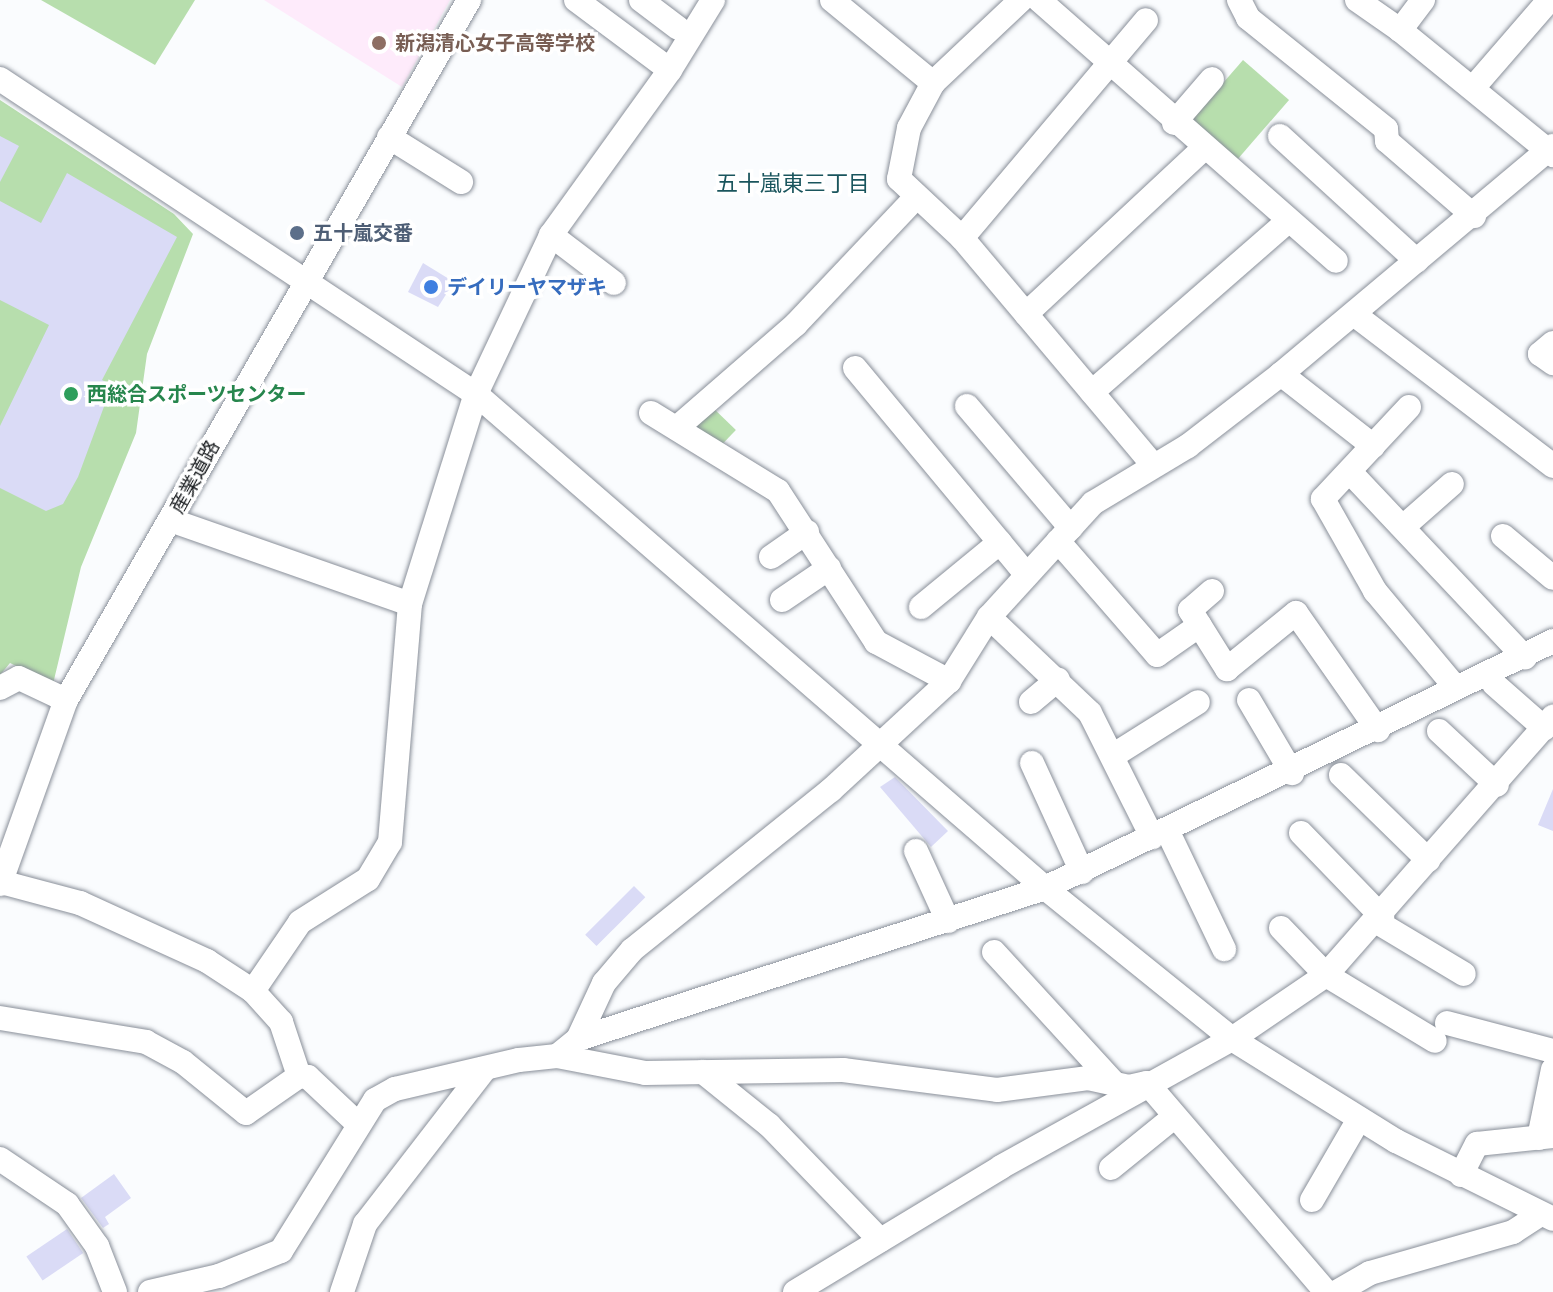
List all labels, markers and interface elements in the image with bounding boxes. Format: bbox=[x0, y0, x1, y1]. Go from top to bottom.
place label: 新潟清心女子高等学校 bbox=[395, 31, 595, 55]
marker: 新潟清心女子高等学校 bbox=[370, 34, 388, 52]
district label: 五十嵐東三丁目 bbox=[716, 171, 870, 197]
place label: 五十嵐交番 bbox=[313, 221, 413, 245]
marker: 五十嵐交番 bbox=[288, 224, 306, 242]
place label: デイリーヤマザキ bbox=[447, 275, 607, 299]
marker: デイリーヤマザキ bbox=[422, 278, 440, 296]
place label: 西総合スポーツセンター bbox=[87, 382, 307, 406]
marker: 西総合スポーツセンター bbox=[62, 385, 80, 403]
street label: 産業道路 bbox=[165, 436, 225, 518]

